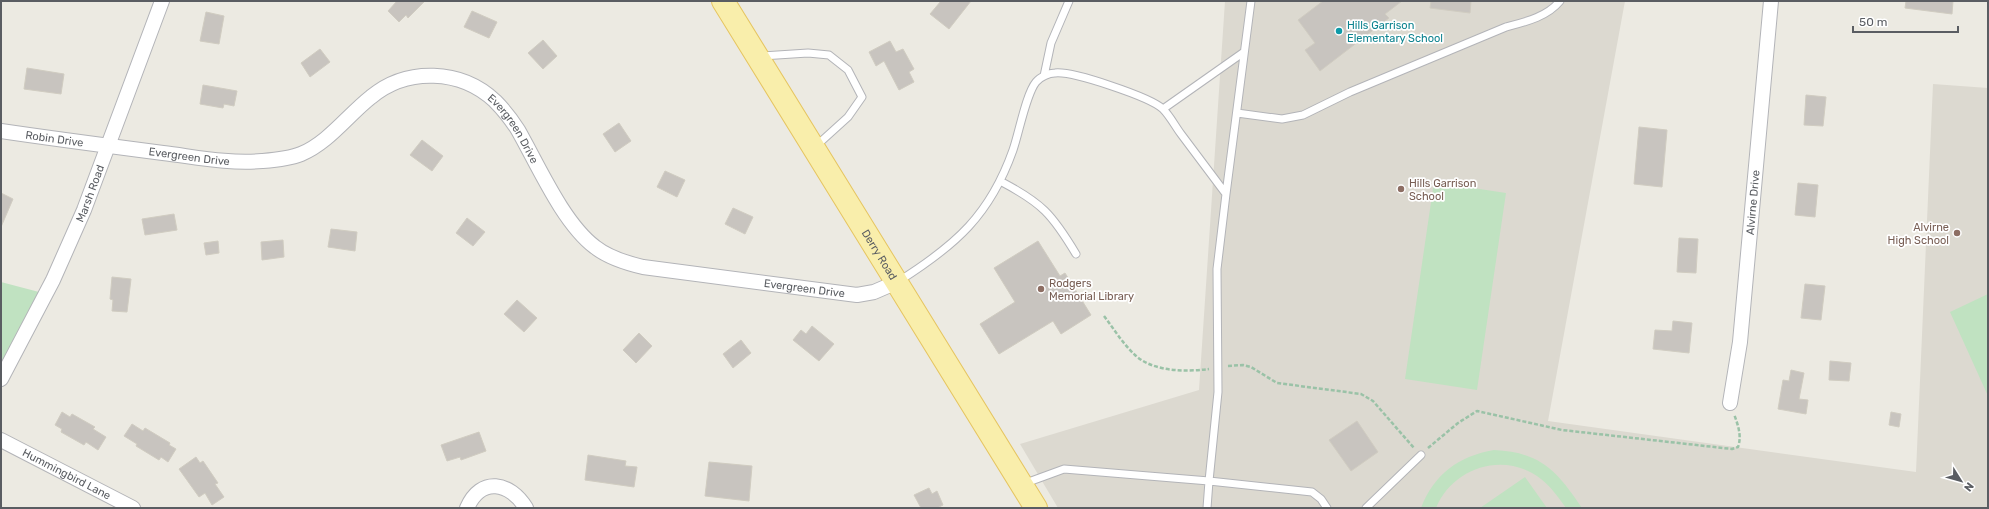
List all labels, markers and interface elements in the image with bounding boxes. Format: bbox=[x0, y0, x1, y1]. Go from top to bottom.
scale bar bbox=[1853, 8, 1958, 34]
text: 50 m bbox=[1859, 15, 1887, 29]
place label: Hills Garrison Elementary School bbox=[1347, 19, 1443, 45]
marker: Hills Garrison Elementary School bbox=[1334, 26, 1344, 36]
street label: Evergreen Drive bbox=[485, 91, 541, 166]
street label: Robin Drive bbox=[25, 128, 84, 149]
street label: Evergreen Drive bbox=[148, 145, 230, 168]
street label: Marsh Road bbox=[73, 163, 107, 224]
street label: Alvirne Drive bbox=[1743, 169, 1762, 235]
place label: Hills Garrison School bbox=[1409, 177, 1476, 203]
marker: Hills Garrison School bbox=[1396, 184, 1406, 194]
place label: Alvirne High School bbox=[1888, 221, 1949, 247]
street label: Derry Road bbox=[859, 227, 900, 282]
marker: Alvirne High School bbox=[1952, 228, 1962, 238]
street label: Evergreen Drive bbox=[763, 276, 846, 300]
place label: Rodgers Memorial Library bbox=[1049, 277, 1134, 303]
marker: Rodgers Memorial Library bbox=[1036, 284, 1046, 294]
street label: Hummingbird Lane bbox=[20, 446, 113, 502]
north arrow bbox=[1941, 461, 1981, 501]
text: N bbox=[1961, 480, 1976, 494]

